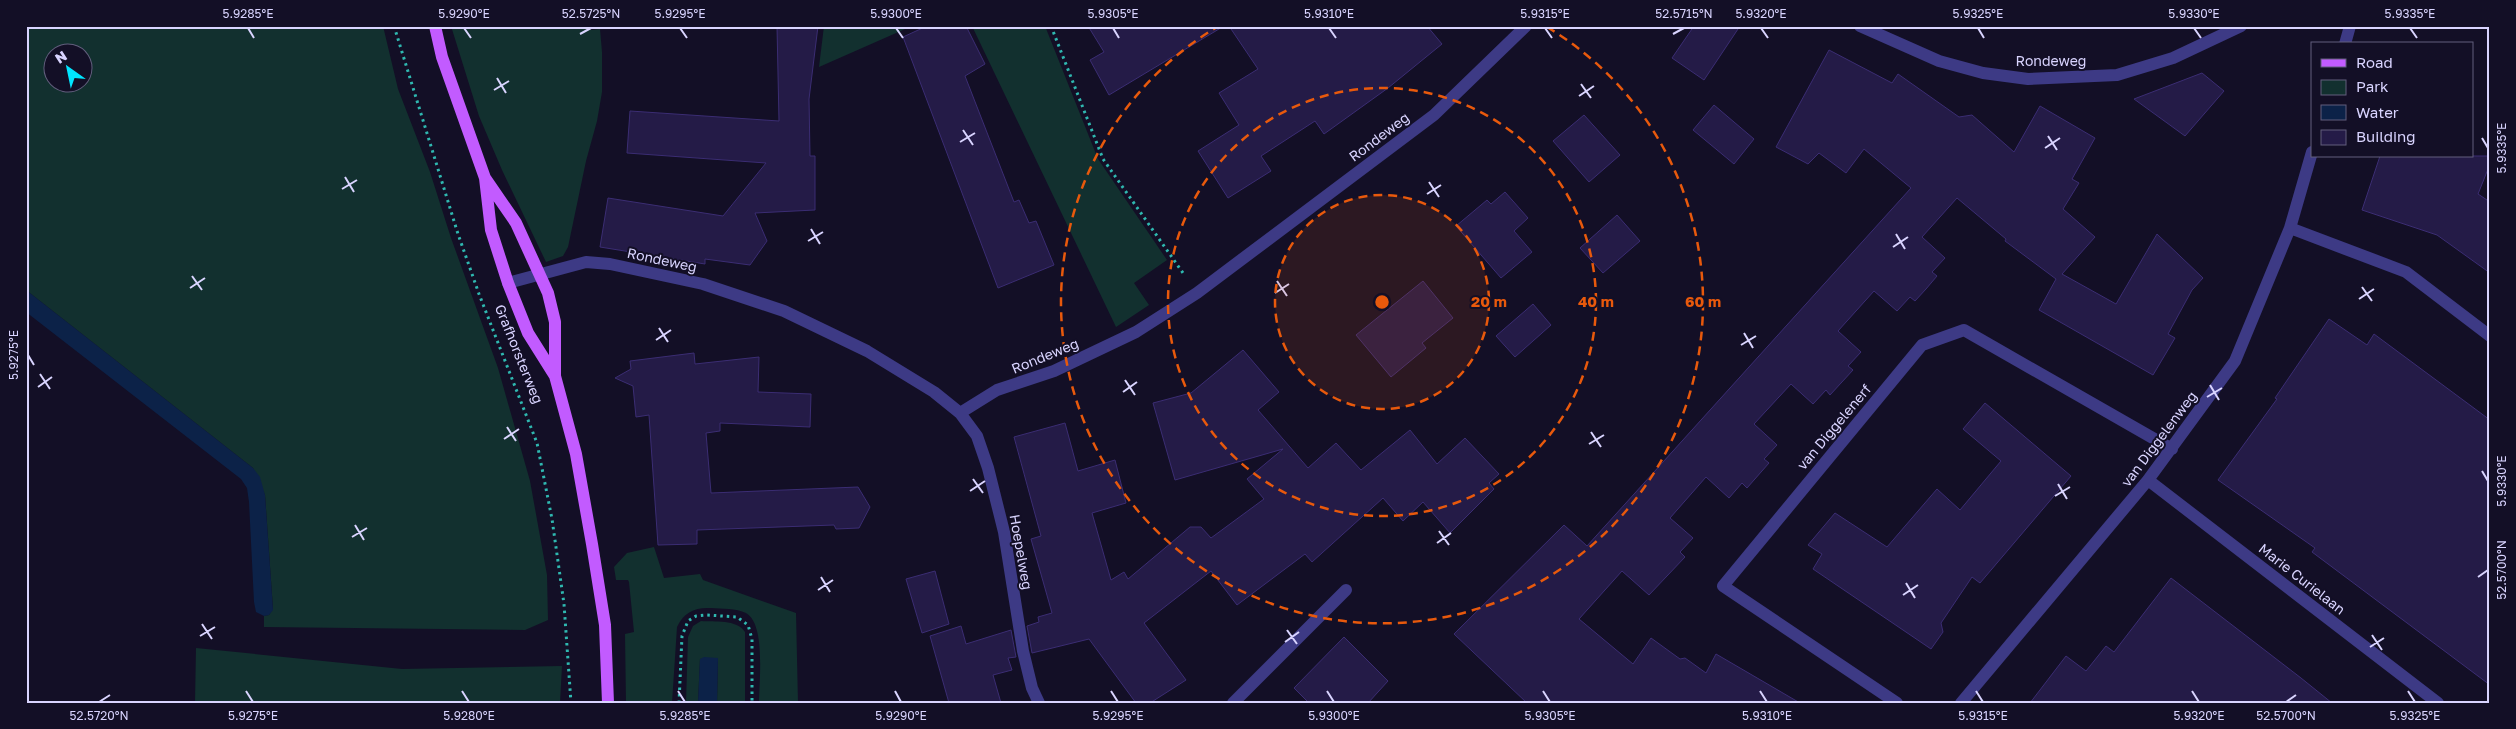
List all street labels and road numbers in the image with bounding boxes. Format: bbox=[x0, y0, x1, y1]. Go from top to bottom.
street label: Rondeweg bbox=[2016, 52, 2086, 69]
street label: Rondeweg bbox=[1345, 108, 1412, 165]
street label: Rondeweg bbox=[626, 244, 699, 275]
street label: Grafhorsterweg bbox=[492, 302, 547, 406]
street label: Rondeweg bbox=[1009, 334, 1081, 377]
street label: van Diggelenerf bbox=[1793, 380, 1874, 473]
street label: van Diggelenweg bbox=[2117, 388, 2200, 490]
street label: Hoepelweg bbox=[1007, 513, 1036, 591]
street label: Marie Curielaan bbox=[2256, 540, 2349, 618]

